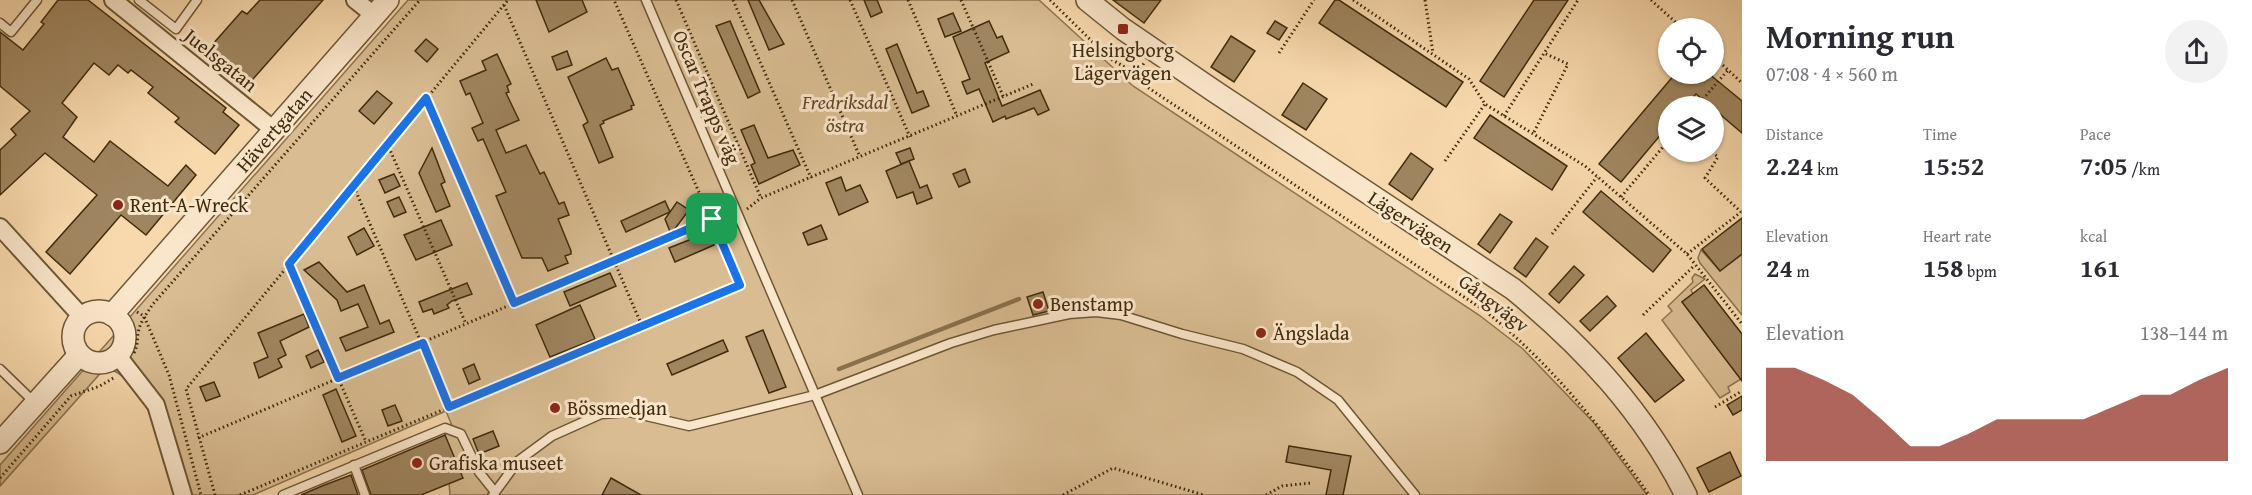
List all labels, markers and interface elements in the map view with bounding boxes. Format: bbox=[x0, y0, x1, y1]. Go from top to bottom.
text: Morning run bbox=[1766, 12, 1955, 60]
map controls bbox=[1658, 18, 1724, 162]
button: locate bbox=[1658, 18, 1724, 84]
street label: Juelsgatan bbox=[176, 19, 264, 98]
button: share bbox=[2165, 20, 2228, 83]
marker: Helsingborg Lägervägen bbox=[1116, 22, 1130, 36]
street label: Oscar Trapps väg bbox=[666, 25, 749, 168]
place label: Helsingborg Lägervägen bbox=[1072, 35, 1174, 87]
text: 07:08 · 4 × 560 m bbox=[1766, 59, 1898, 88]
street label: Hävertgatan bbox=[229, 81, 319, 178]
park label: Fredriksdal östra bbox=[801, 87, 888, 139]
button: layers bbox=[1658, 96, 1724, 162]
text: Distance bbox=[1766, 122, 1823, 146]
text: Time bbox=[1923, 122, 1957, 146]
text: Pace bbox=[2080, 122, 2111, 146]
text: 2.24 bbox=[1766, 146, 1814, 185]
text: 15:52 bbox=[1923, 146, 1984, 185]
text: 7:05 bbox=[2080, 146, 2128, 185]
text: km bbox=[1814, 157, 1838, 181]
text: /km bbox=[2128, 157, 2160, 181]
street label: Lägervägen bbox=[1363, 183, 1460, 260]
place label: Rent-A-Wreck bbox=[130, 190, 249, 219]
pin bbox=[686, 193, 737, 244]
marker: Rent-A-Wreck bbox=[111, 198, 125, 212]
icon: arrive bbox=[695, 202, 728, 235]
text: Elevation bbox=[1766, 224, 1829, 248]
text: Heart rate bbox=[1923, 224, 1992, 248]
text: kcal bbox=[2080, 224, 2107, 248]
text: 24 bbox=[1766, 248, 1793, 287]
text: 158 bbox=[1923, 248, 1963, 287]
text: 161 bbox=[2080, 248, 2120, 287]
text: m bbox=[1793, 259, 1810, 283]
text: bpm bbox=[1963, 259, 1997, 283]
street label: Gångvägv bbox=[1453, 266, 1536, 339]
place label: Benstamp bbox=[1050, 289, 1134, 318]
marker: Benstamp bbox=[1031, 297, 1045, 311]
place label: Ängslada bbox=[1273, 318, 1350, 347]
text: Elevation bbox=[1766, 318, 1844, 347]
text: 138–144 m bbox=[2140, 318, 2228, 347]
marker: Ängslada bbox=[1254, 326, 1268, 340]
place label: Bössmedjan bbox=[567, 393, 667, 422]
marker: Bössmedjan bbox=[548, 401, 562, 415]
place label: Grafiska museet bbox=[429, 448, 563, 477]
marker: Grafiska museet bbox=[410, 456, 424, 470]

